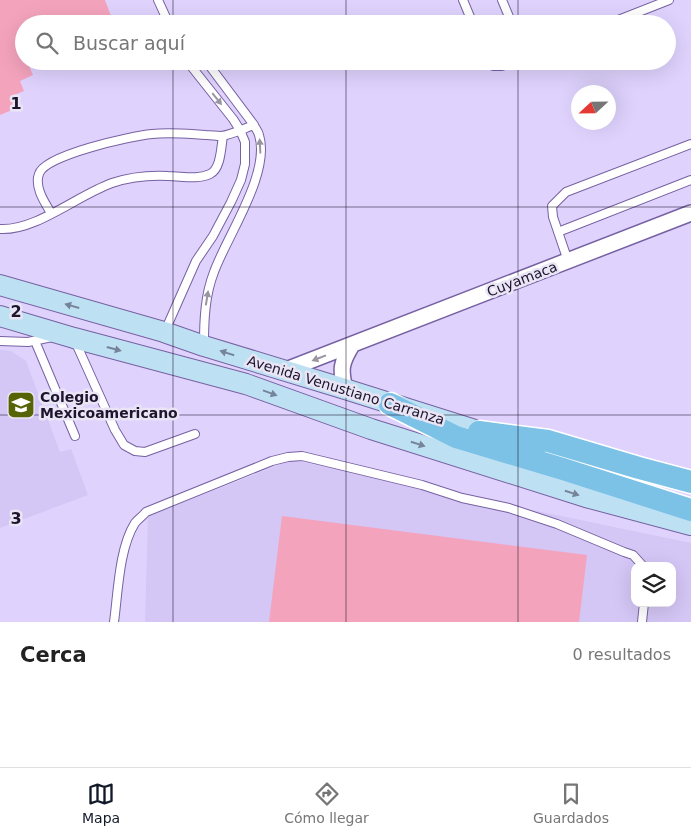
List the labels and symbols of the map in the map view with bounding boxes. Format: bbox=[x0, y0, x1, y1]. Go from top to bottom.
north arrow bbox=[571, 85, 616, 130]
one-way arrow bbox=[212, 92, 223, 105]
text: 1 bbox=[10, 94, 22, 113]
one-way arrow bbox=[256, 138, 264, 154]
street label: Cuyamaca bbox=[485, 258, 559, 300]
one-way arrow bbox=[203, 289, 211, 305]
one-way arrow bbox=[64, 301, 79, 309]
text: 2 bbox=[10, 302, 22, 321]
one-way arrow bbox=[107, 345, 122, 353]
one-way arrow bbox=[219, 349, 234, 357]
street label: Avenida Venustiano Carranza bbox=[245, 352, 447, 428]
one-way arrow bbox=[311, 354, 326, 362]
place label: Colegio Mexicoamericano bbox=[40, 389, 178, 421]
one-way arrow bbox=[263, 389, 278, 397]
school or university icon: Colegio Mexicoamericano bbox=[6, 390, 36, 420]
one-way arrow bbox=[410, 440, 425, 448]
one-way arrow bbox=[565, 490, 580, 498]
text: 3 bbox=[10, 509, 22, 528]

